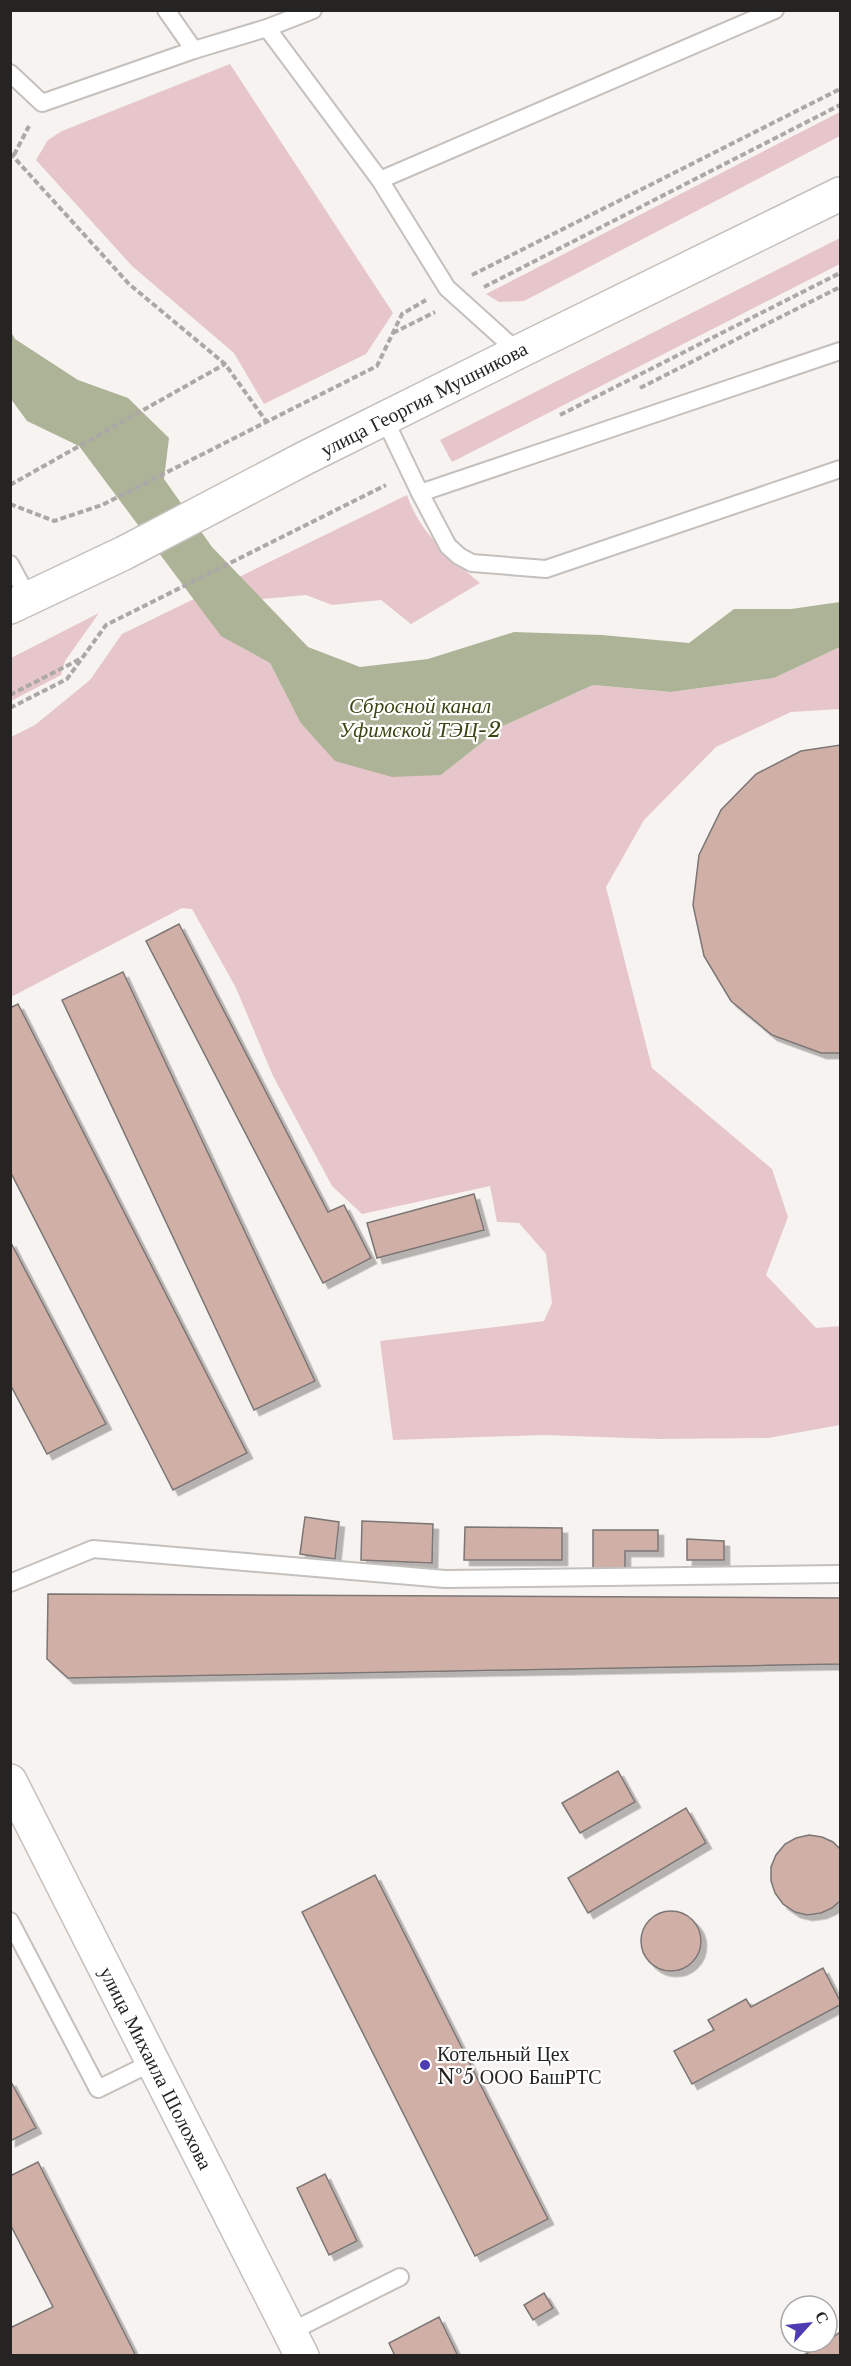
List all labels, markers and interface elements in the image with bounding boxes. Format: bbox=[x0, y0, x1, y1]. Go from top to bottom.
street label: улица Георгия Мушникова bbox=[317, 336, 531, 462]
water label: Сбросной канал Уфимской ТЭЦ-2 bbox=[339, 693, 501, 743]
street label: улица Михаила Шолохова bbox=[94, 1963, 218, 2173]
place label: Котельный Цех №5 ООО БашРТС bbox=[437, 2042, 602, 2089]
marker: Котельный Цех №5 ООО БашРТС bbox=[418, 2058, 432, 2072]
north arrow bbox=[779, 2294, 839, 2354]
text: С bbox=[811, 2307, 834, 2327]

